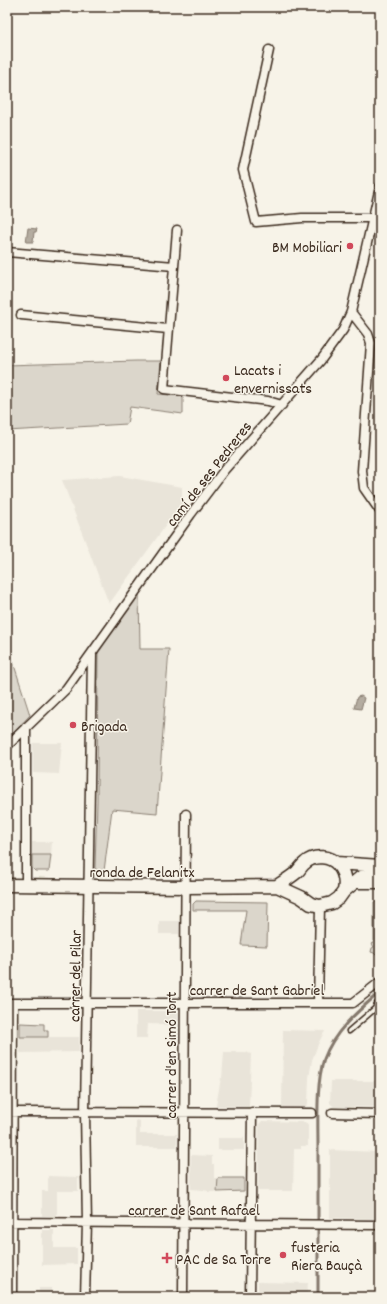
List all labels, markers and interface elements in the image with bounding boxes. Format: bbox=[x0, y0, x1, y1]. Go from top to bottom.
place label: BM Mobiliari bbox=[272, 237, 342, 260]
marker: BM Mobiliari bbox=[345, 241, 355, 251]
place label: Lacats i envernissats bbox=[234, 360, 312, 401]
marker: Lacats i envernissats bbox=[221, 373, 231, 383]
street label: camí de ses Pedreres bbox=[161, 417, 259, 532]
place label: Brigada bbox=[81, 716, 127, 739]
marker: Brigada bbox=[68, 720, 78, 730]
street label: ronda de Felanitx bbox=[90, 862, 195, 885]
street label: carrer del Pilar bbox=[64, 930, 89, 1022]
street label: carrer de Sant Gabriel bbox=[190, 980, 324, 1003]
street label: carrer d'en Simó Tort bbox=[161, 991, 184, 1118]
street label: carrer de Sant Rafael bbox=[128, 1200, 260, 1223]
place label: fusteria Riera Bauçà bbox=[291, 1237, 362, 1278]
place label: PAC de Sa Torre bbox=[176, 1249, 271, 1272]
marker: fusteria Riera Bauçà bbox=[278, 1250, 288, 1260]
marker: PAC de Sa Torre bbox=[161, 1252, 173, 1264]

